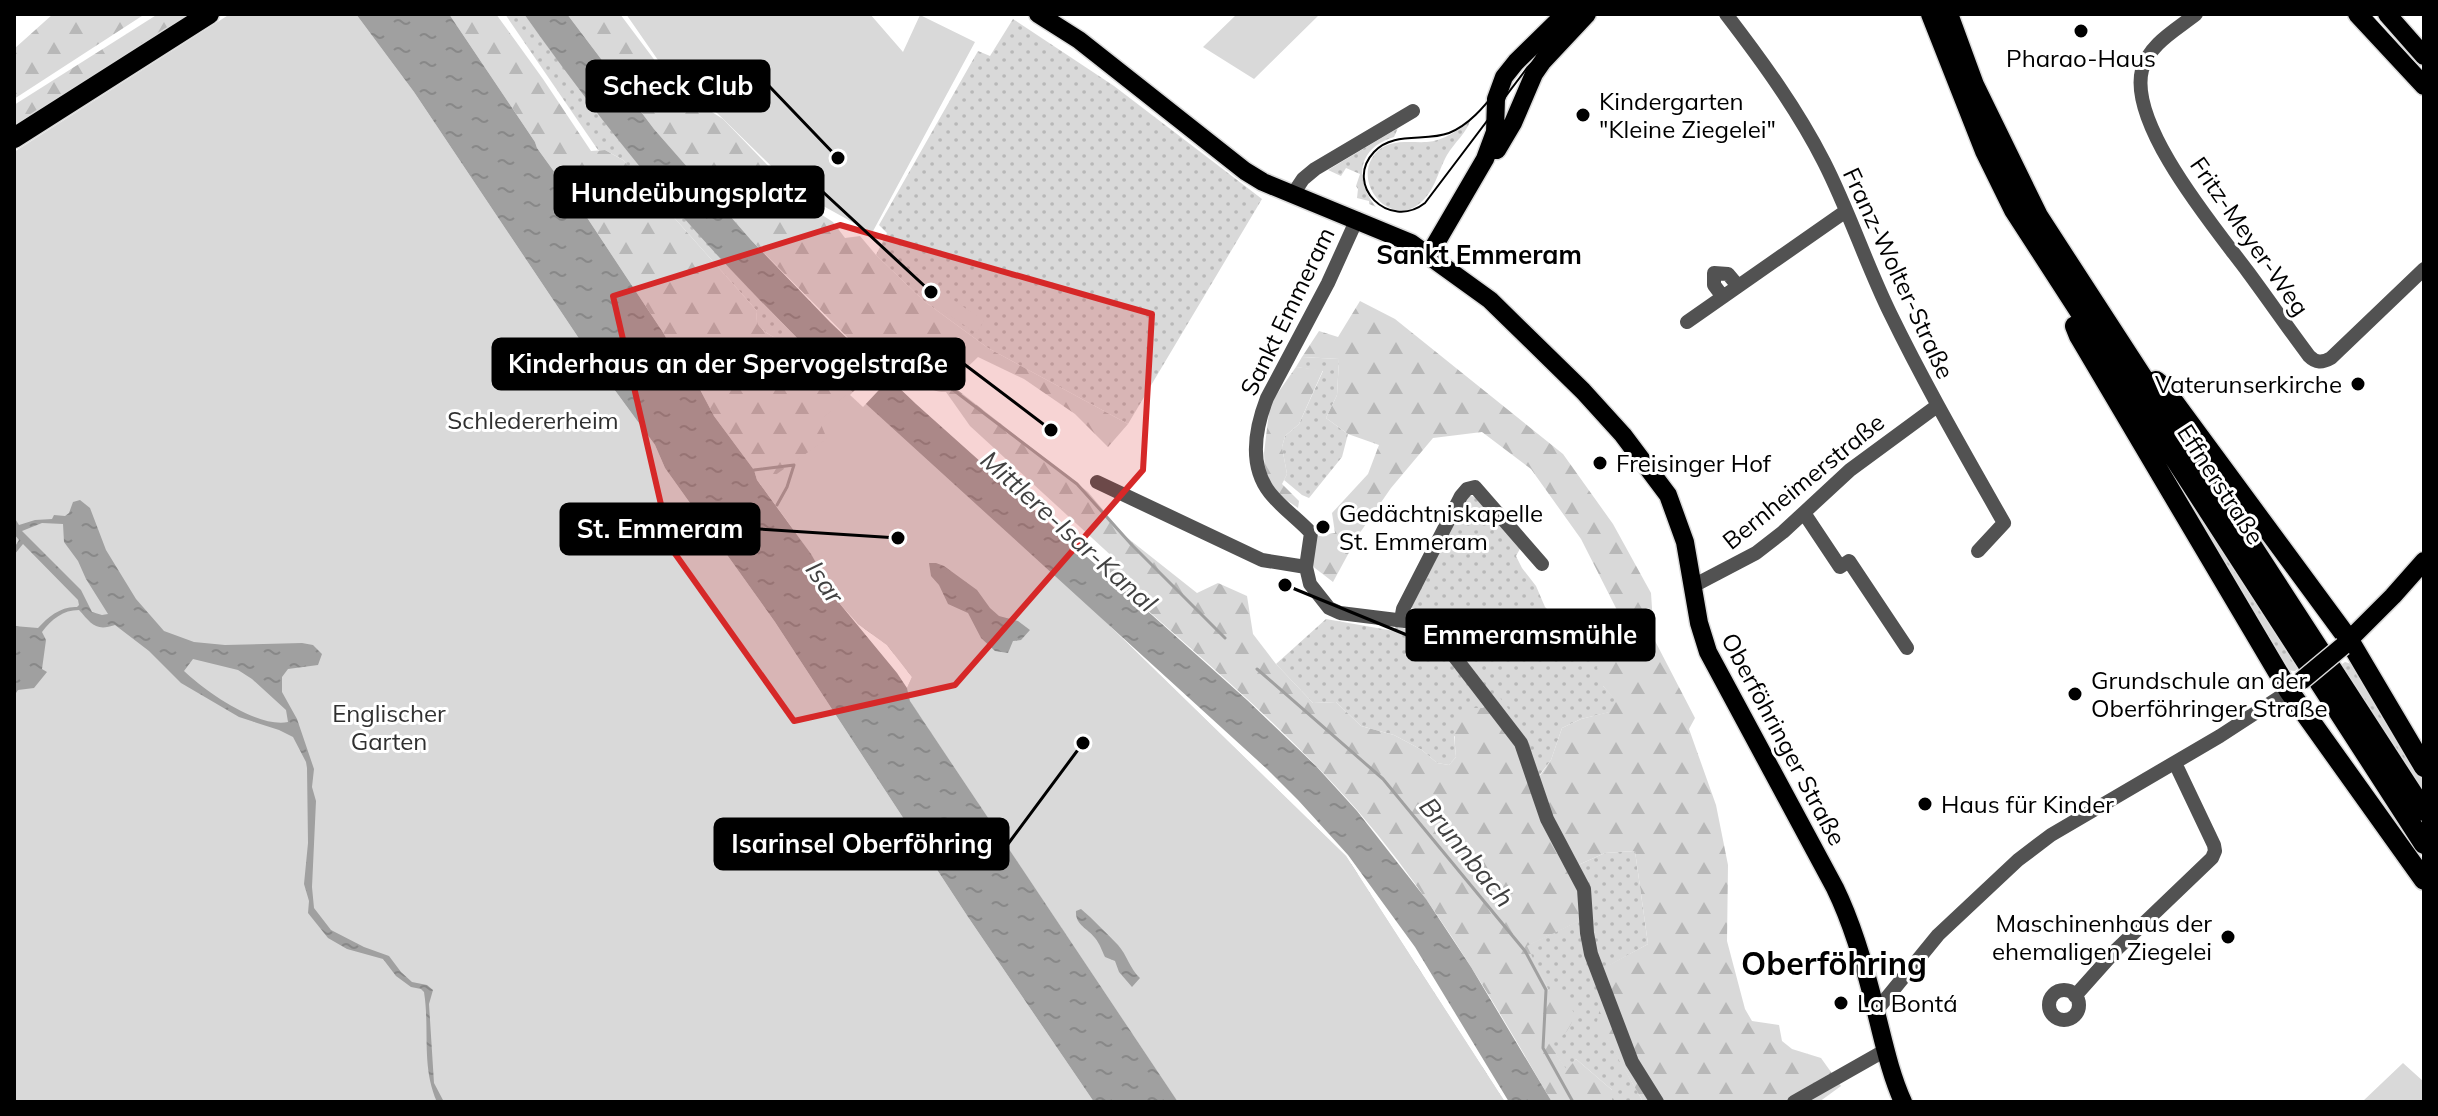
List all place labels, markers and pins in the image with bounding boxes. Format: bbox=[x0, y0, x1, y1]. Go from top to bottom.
marker: Pharao-Haus bbox=[2072, 22, 2090, 40]
place label: Pharao-Haus bbox=[2006, 43, 2156, 73]
callout: Scheck Club bbox=[587, 61, 769, 111]
place label: Kindergarten "Kleine Ziegelei" bbox=[1599, 86, 1776, 144]
marker: Kindergarten "Kleine Ziegelei" bbox=[1574, 106, 1592, 124]
callout: Hundeübungsplatz bbox=[555, 167, 823, 217]
callout: Kinderhaus an der Spervogelstraße bbox=[493, 339, 964, 389]
place label: Vaterunserkirche bbox=[2155, 369, 2342, 399]
marker: Vaterunserkirche bbox=[2349, 375, 2367, 393]
place label: Freisinger Hof bbox=[1616, 448, 1772, 478]
marker: Freisinger Hof bbox=[1591, 454, 1609, 472]
place label: Gedächtniskapelle St. Emmeram bbox=[1339, 498, 1543, 556]
callout: St. Emmeram bbox=[561, 504, 759, 554]
marker: Gedächtniskapelle St. Emmeram bbox=[1314, 518, 1332, 536]
callout: Emmeramsmühle bbox=[1407, 610, 1654, 660]
place label: Grundschule an der Oberföhringer Straße bbox=[2091, 665, 2327, 723]
marker: Grundschule an der Oberföhringer Straße bbox=[2066, 685, 2084, 703]
place label: Haus für Kinder bbox=[1941, 789, 2114, 819]
marker: Haus für Kinder bbox=[1916, 795, 1934, 813]
callout: Isarinsel Oberföhring bbox=[715, 819, 1008, 869]
place label: Maschinenhaus der ehemaligen Ziegelei bbox=[1992, 908, 2212, 966]
marker: Maschinenhaus der ehemaligen Ziegelei bbox=[2219, 928, 2237, 946]
place label: La Bontá bbox=[1857, 988, 1958, 1018]
marker: La Bontá bbox=[1832, 994, 1850, 1012]

